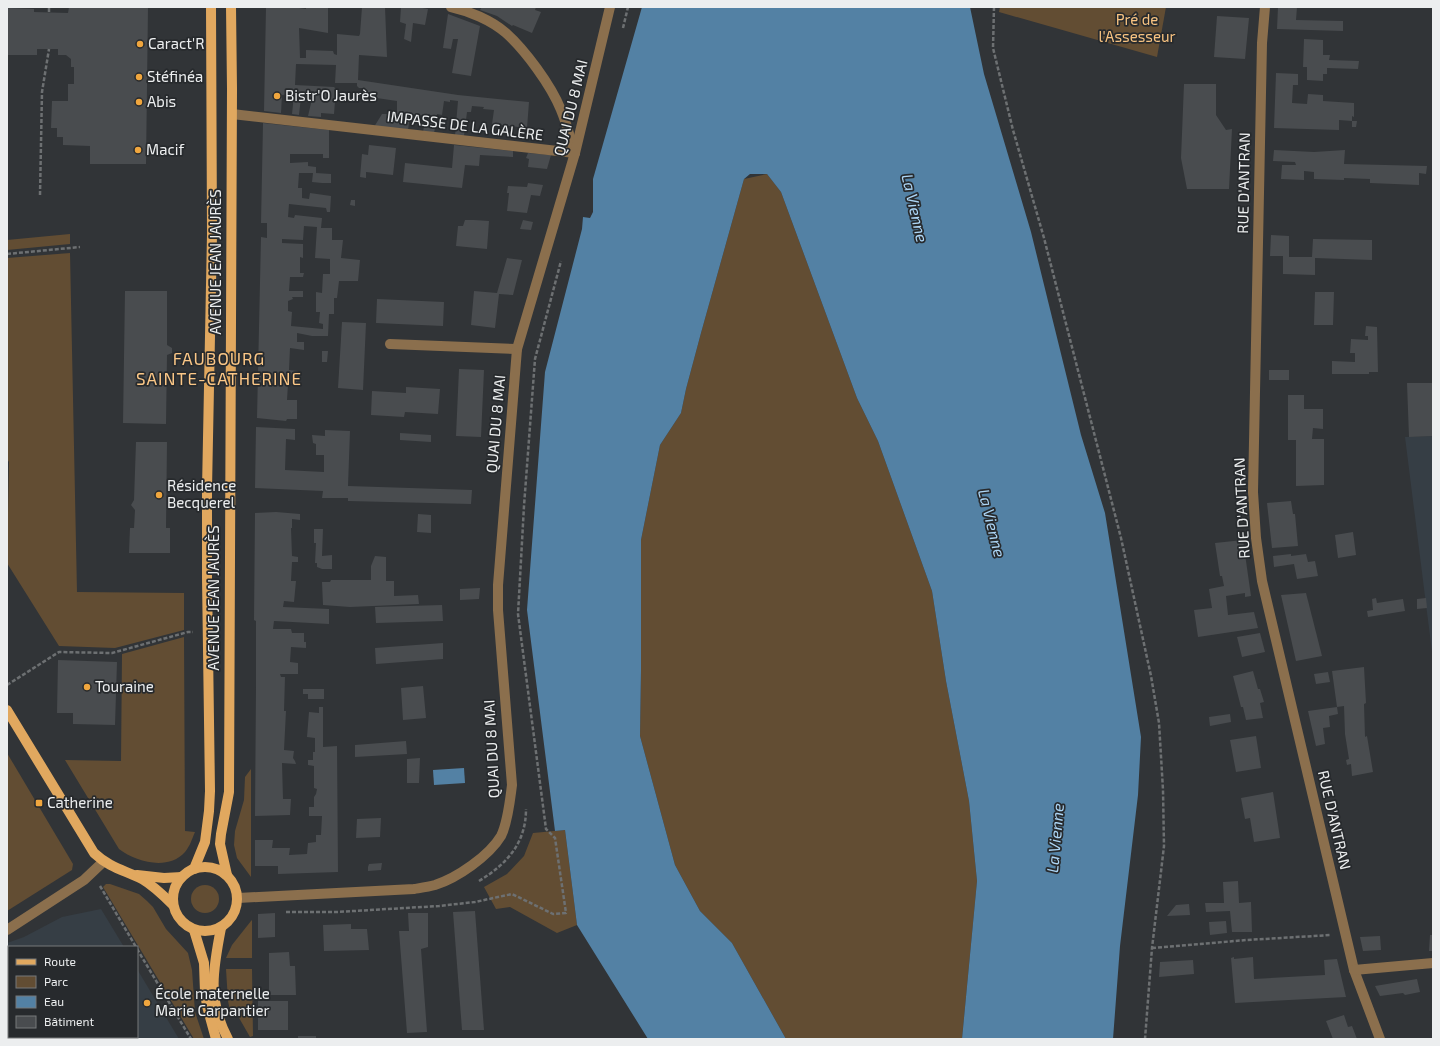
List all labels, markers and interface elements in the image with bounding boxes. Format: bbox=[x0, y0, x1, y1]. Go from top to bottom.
park label: Pré de l'Assesseur bbox=[1098, 10, 1176, 45]
place label: Caract'R bbox=[148, 34, 205, 52]
marker: Caract'R bbox=[135, 39, 145, 49]
street label: QUAI DU 8 MAI bbox=[549, 58, 592, 158]
place label: Stéfinéa bbox=[147, 67, 203, 85]
marker: Stéfinéa bbox=[134, 72, 144, 82]
place label: Bistr'O Jaurès bbox=[285, 86, 377, 104]
marker: Bistr'O Jaurès bbox=[272, 91, 282, 101]
place label: Abis bbox=[147, 92, 176, 110]
marker: Abis bbox=[134, 97, 144, 107]
street label: IMPASSE DE LA GALÈRE bbox=[386, 106, 544, 144]
street label: RUE D'ANTRAN bbox=[1233, 132, 1253, 234]
place label: Macif bbox=[146, 140, 184, 158]
marker: Macif bbox=[133, 145, 143, 155]
water label: La Vienne bbox=[898, 172, 933, 244]
street label: AVENUE JEAN JAURÈS bbox=[206, 189, 224, 335]
district label: FAUBOURG SAINTE-CATHERINE bbox=[136, 348, 302, 388]
street label: QUAI DU 8 MAI bbox=[482, 374, 509, 474]
street label: RUE D'ANTRAN bbox=[1229, 457, 1253, 559]
place label: Résidence Becquerel bbox=[167, 476, 236, 511]
water label: La Vienne bbox=[975, 487, 1010, 559]
marker: Résidence Becquerel bbox=[154, 490, 164, 500]
street label: AVENUE JEAN JAURÈS bbox=[204, 525, 222, 671]
place label: Touraine bbox=[95, 677, 154, 695]
marker: Touraine bbox=[82, 682, 92, 692]
street label: QUAI DU 8 MAI bbox=[479, 699, 504, 799]
street label: RUE D'ANTRAN bbox=[1315, 768, 1355, 871]
place label: Catherine bbox=[47, 793, 113, 811]
marker: Catherine bbox=[34, 798, 44, 808]
water label: La Vienne bbox=[1042, 802, 1067, 874]
legend bbox=[8, 946, 138, 1038]
text: Route bbox=[44, 954, 76, 968]
text: Parc bbox=[44, 974, 68, 988]
place label: École maternelle Marie Carpantier bbox=[155, 984, 270, 1019]
text: Eau bbox=[44, 994, 64, 1008]
marker: École maternelle Marie Carpantier bbox=[142, 998, 152, 1008]
text: Bâtiment bbox=[44, 1014, 95, 1028]

